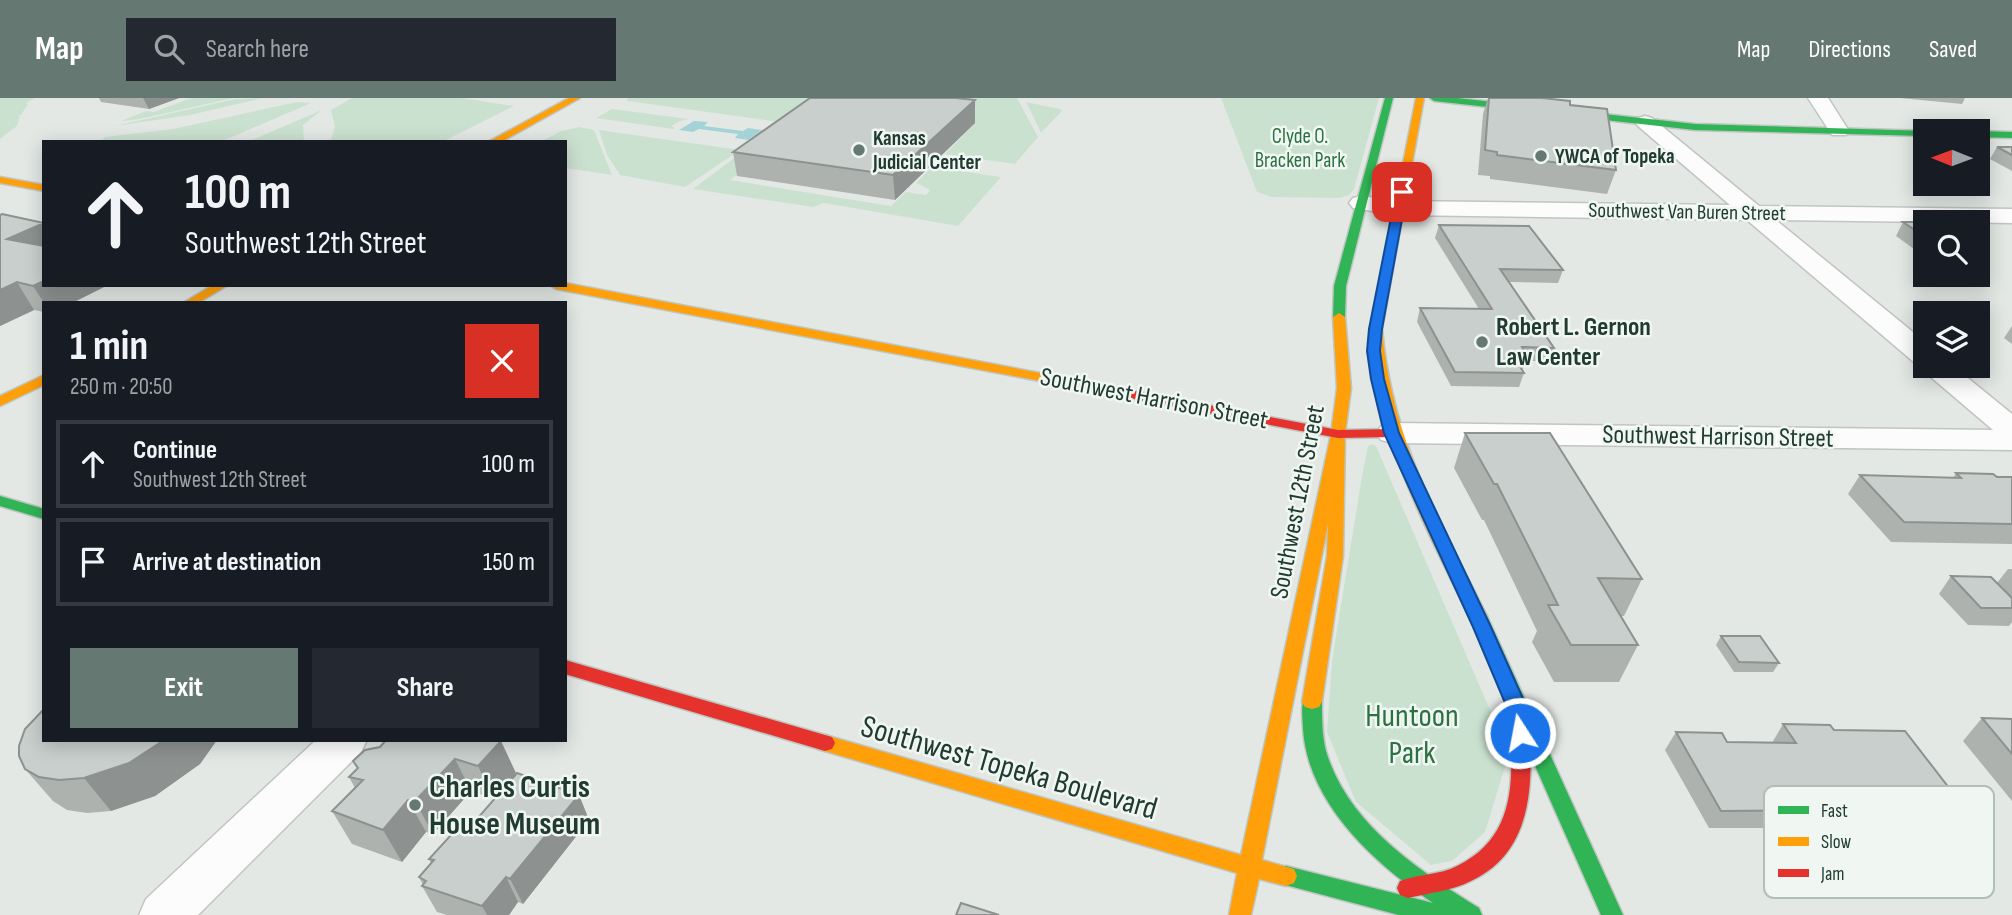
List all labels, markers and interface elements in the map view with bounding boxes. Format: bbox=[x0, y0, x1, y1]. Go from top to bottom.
search box bbox=[126, 18, 616, 81]
text: Map bbox=[35, 29, 84, 69]
icon: search bbox=[150, 30, 188, 68]
text: Search here bbox=[206, 34, 309, 65]
text: Map bbox=[1737, 35, 1770, 64]
text: Directions bbox=[1808, 35, 1891, 64]
text: Saved bbox=[1929, 35, 1977, 64]
north arrow bbox=[1913, 119, 1990, 196]
map controls bbox=[1913, 119, 1990, 378]
park label: Clyde O. Bracken Park bbox=[1255, 124, 1345, 173]
place label: Kansas Judicial Center bbox=[872, 126, 981, 175]
marker: Kansas Judicial Center bbox=[851, 142, 867, 158]
place label: YWCA of Topeka bbox=[1555, 144, 1675, 169]
marker: YWCA of Topeka bbox=[1533, 148, 1549, 164]
pin bbox=[1372, 162, 1432, 222]
text: 100 m bbox=[185, 164, 291, 223]
icon: ahead bbox=[70, 168, 161, 259]
icon: arrive bbox=[1383, 173, 1421, 211]
street label: Southwest Van Buren Street bbox=[1588, 198, 1786, 226]
button: search bbox=[1913, 210, 1990, 287]
text: Southwest 12th Street bbox=[185, 224, 427, 263]
button: layers bbox=[1913, 301, 1990, 378]
place label: Robert L. Gernon Law Center bbox=[1496, 312, 1651, 373]
text: 1 min bbox=[70, 321, 148, 372]
button: close bbox=[465, 324, 539, 398]
marker: Robert L. Gernon Law Center bbox=[1474, 334, 1490, 350]
street label: Southwest Harrison Street bbox=[1037, 362, 1271, 436]
text: 250 m · 20:50 bbox=[70, 373, 173, 401]
street label: Southwest 12th Street bbox=[1264, 403, 1332, 601]
street label: Southwest Harrison Street bbox=[1602, 419, 1834, 455]
text: Continue bbox=[133, 435, 217, 466]
icon: ahead bbox=[74, 445, 112, 483]
text: 100 m bbox=[482, 449, 535, 480]
text: Southwest 12th Street bbox=[133, 466, 307, 494]
icon: arrive bbox=[74, 543, 112, 581]
text: Arrive at destination bbox=[133, 547, 321, 578]
text: 150 m bbox=[483, 547, 535, 578]
button: Exit bbox=[70, 648, 298, 728]
button: Share bbox=[312, 648, 539, 728]
position arrow bbox=[1483, 696, 1557, 770]
park label: Huntoon Park bbox=[1365, 697, 1459, 773]
street label: Southwest Topeka Boulevard bbox=[856, 707, 1162, 829]
place label: Charles Curtis House Museum bbox=[429, 768, 600, 844]
legend bbox=[1764, 786, 1994, 898]
marker: Charles Curtis House Museum bbox=[407, 797, 423, 813]
text: Fast bbox=[1821, 800, 1848, 823]
text: Slow bbox=[1821, 831, 1851, 854]
text: Jam bbox=[1820, 863, 1844, 886]

